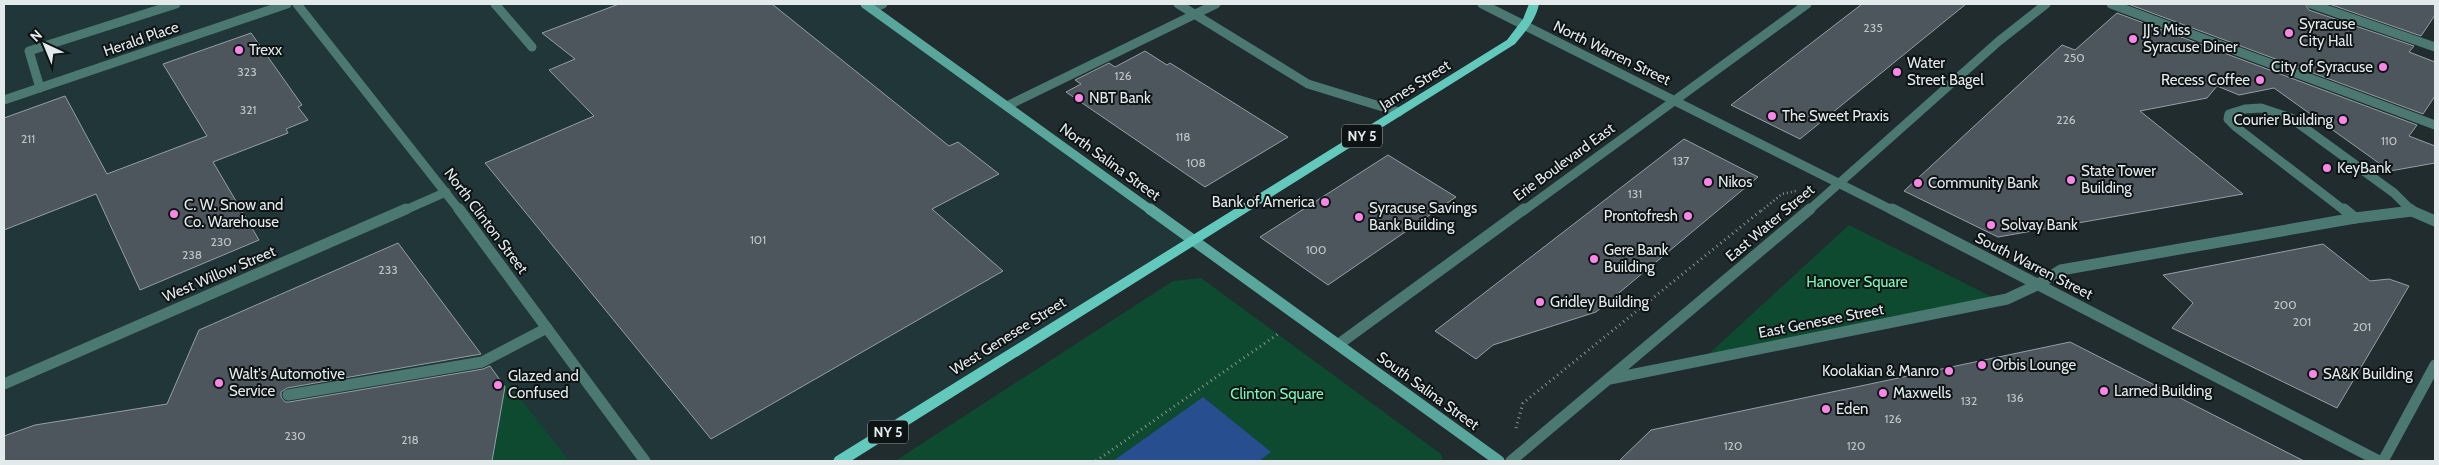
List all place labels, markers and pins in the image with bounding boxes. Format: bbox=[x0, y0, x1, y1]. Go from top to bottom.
place label: Syracuse City Hall bbox=[2299, 15, 2356, 50]
place label: JJ's Miss Syracuse Diner bbox=[2142, 21, 2238, 56]
marker: Syracuse City Hall bbox=[2283, 27, 2295, 39]
marker: JJ's Miss Syracuse Diner bbox=[2127, 33, 2139, 45]
place label: Trexx bbox=[249, 41, 282, 59]
marker: Trexx bbox=[233, 44, 245, 56]
place label: Water Street Bagel bbox=[1907, 54, 1984, 89]
place label: City of Syracuse bbox=[2271, 58, 2373, 76]
marker: City of Syracuse bbox=[2377, 61, 2389, 73]
marker: Water Street Bagel bbox=[1891, 66, 1903, 78]
place label: Recess Coffee bbox=[2161, 71, 2250, 89]
marker: Recess Coffee bbox=[2254, 74, 2266, 86]
place label: NBT Bank bbox=[1089, 89, 1151, 107]
marker: NBT Bank bbox=[1073, 92, 1085, 104]
place label: The Sweet Praxis bbox=[1782, 107, 1889, 125]
marker: The Sweet Praxis bbox=[1766, 110, 1778, 122]
place label: Courier Building bbox=[2233, 111, 2334, 129]
marker: Courier Building bbox=[2337, 114, 2349, 126]
place label: KeyBank bbox=[2337, 159, 2392, 177]
place label: State Tower Building bbox=[2081, 162, 2156, 197]
marker: KeyBank bbox=[2321, 162, 2333, 174]
place label: Nikos bbox=[1718, 173, 1752, 191]
place label: Community Bank bbox=[1928, 174, 2039, 192]
marker: State Tower Building bbox=[2065, 174, 2077, 186]
marker: Nikos bbox=[1702, 176, 1714, 188]
marker: Community Bank bbox=[1912, 177, 1924, 189]
place label: Bank of America bbox=[1212, 193, 1316, 211]
place label: C. W. Snow and Co. Warehouse bbox=[184, 196, 283, 231]
marker: Bank of America bbox=[1319, 196, 1331, 208]
place label: Syracuse Savings Bank Building bbox=[1369, 199, 1477, 234]
place label: Prontofresh bbox=[1604, 207, 1678, 225]
marker: C. W. Snow and Co. Warehouse bbox=[168, 208, 180, 220]
marker: Prontofresh bbox=[1682, 210, 1694, 222]
marker: Syracuse Savings Bank Building bbox=[1353, 211, 1365, 223]
place label: Solvay Bank bbox=[2001, 216, 2078, 234]
marker: Solvay Bank bbox=[1985, 219, 1997, 231]
place label: Gere Bank Building bbox=[1604, 241, 1669, 276]
marker: Gere Bank Building bbox=[1588, 253, 1600, 265]
place label: Gridley Building bbox=[1550, 293, 1650, 311]
marker: Gridley Building bbox=[1534, 296, 1546, 308]
place label: Orbis Lounge bbox=[1992, 356, 2077, 374]
marker: Orbis Lounge bbox=[1976, 359, 1988, 371]
place label: Koolakian & Manro bbox=[1822, 362, 1939, 380]
place label: Walt's Automotive Service bbox=[229, 365, 345, 400]
marker: Koolakian & Manro bbox=[1943, 365, 1955, 377]
place label: SA&K Building bbox=[2323, 365, 2413, 383]
place label: Glazed and Confused bbox=[508, 367, 579, 402]
marker: SA&K Building bbox=[2307, 368, 2319, 380]
marker: Walt's Automotive Service bbox=[213, 377, 225, 389]
marker: Glazed and Confused bbox=[492, 379, 504, 391]
place label: Larned Building bbox=[2114, 382, 2212, 400]
place label: Maxwells bbox=[1893, 384, 1951, 402]
marker: Larned Building bbox=[2098, 385, 2110, 397]
marker: Maxwells bbox=[1877, 387, 1889, 399]
place label: Eden bbox=[1836, 400, 1868, 418]
marker: Eden bbox=[1820, 403, 1832, 415]

